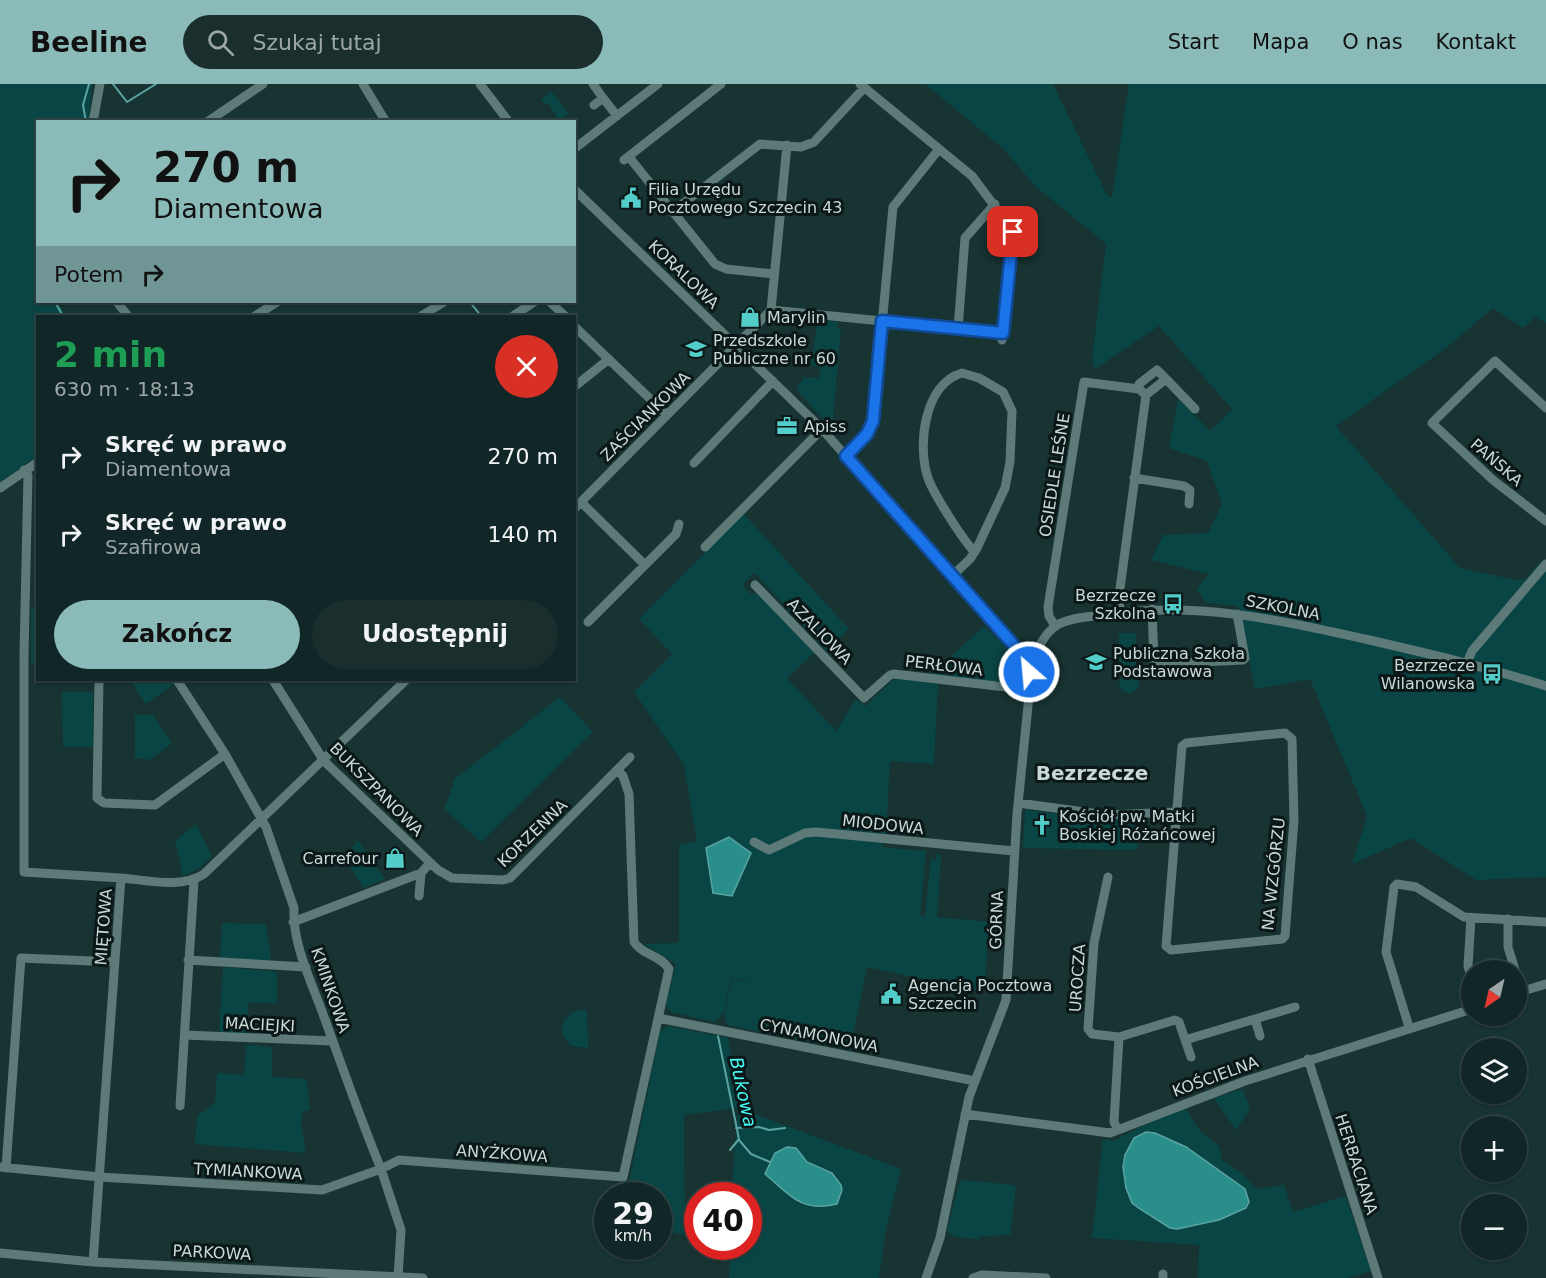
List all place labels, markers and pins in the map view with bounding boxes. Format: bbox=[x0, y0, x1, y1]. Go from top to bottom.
place label: Filia Urzędu Pocztowego Szczecin 43 bbox=[648, 180, 843, 217]
public building icon: Filia Urzędu Pocztowego Szczecin 43 bbox=[619, 186, 643, 210]
pin bbox=[987, 206, 1038, 257]
shop icon: Marylin bbox=[738, 305, 762, 329]
place label: Marylin bbox=[767, 308, 826, 327]
place label: Przedszkole Publiczne nr 60 bbox=[713, 331, 836, 368]
school or university icon: Przedszkole Publiczne nr 60 bbox=[684, 337, 708, 361]
office icon: Apiss bbox=[775, 414, 799, 438]
place label: Apiss bbox=[804, 417, 846, 436]
place label: Bezrzecze Szkolna bbox=[1075, 586, 1156, 623]
bus stop icon: Bezrzecze Szkolna bbox=[1161, 592, 1185, 616]
place label: Publiczna Szkoła Podstawowa bbox=[1113, 644, 1245, 681]
school or university icon: Publiczna Szkoła Podstawowa bbox=[1084, 650, 1108, 674]
place label: Bezrzecze Wilanowska bbox=[1381, 656, 1475, 693]
bus stop icon: Bezrzecze Wilanowska bbox=[1480, 662, 1504, 686]
place label: Kościół pw. Matki Boskiej Różańcowej bbox=[1059, 807, 1216, 844]
church icon: Kościół pw. Matki Boskiej Różańcowej bbox=[1030, 813, 1054, 837]
shop icon: Carrefour bbox=[383, 846, 407, 870]
place label: Carrefour bbox=[303, 849, 378, 868]
place label: Agencja Pocztowa Szczecin bbox=[908, 976, 1052, 1013]
public building icon: Agencja Pocztowa Szczecin bbox=[879, 982, 903, 1006]

